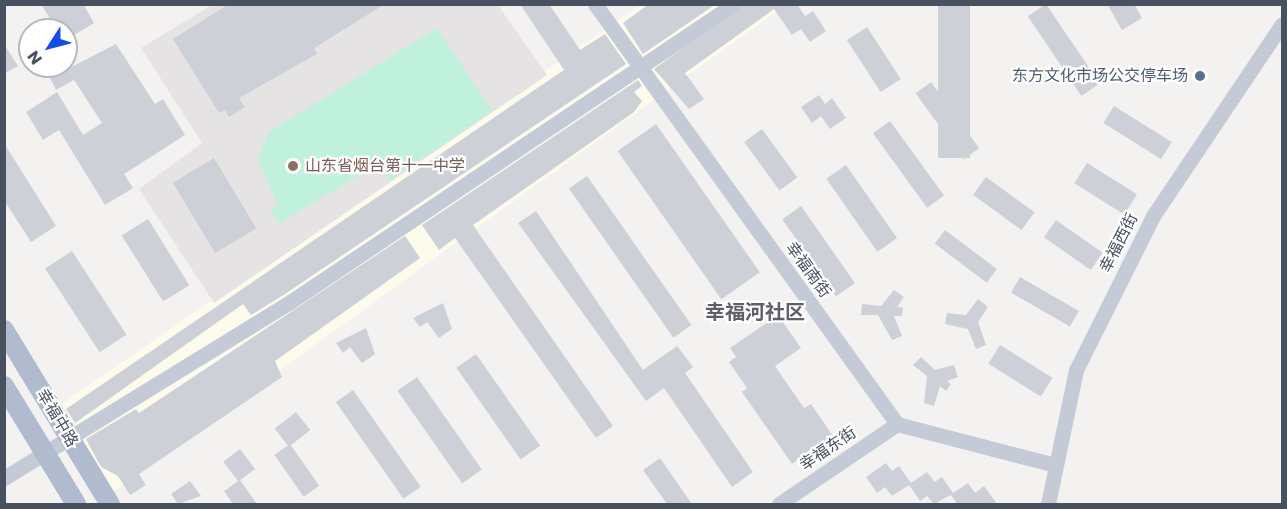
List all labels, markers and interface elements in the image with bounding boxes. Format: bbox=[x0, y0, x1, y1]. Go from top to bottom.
north arrow bbox=[18, 18, 78, 78]
text: N bbox=[22, 46, 47, 69]
place label: 东方文化市场公交停车场 bbox=[1012, 66, 1188, 86]
marker: 东方文化市场公交停车场 bbox=[1193, 69, 1207, 83]
place label: 山东省烟台第十一中学 bbox=[305, 156, 465, 176]
marker: 山东省烟台第十一中学 bbox=[286, 159, 300, 173]
street label: 幸福西街 bbox=[1096, 210, 1142, 276]
street label: 幸福南街 bbox=[781, 238, 835, 302]
district label: 幸福河社区 bbox=[705, 300, 805, 324]
street label: 幸福中路 bbox=[32, 386, 82, 450]
street label: 幸福东街 bbox=[796, 423, 860, 475]

